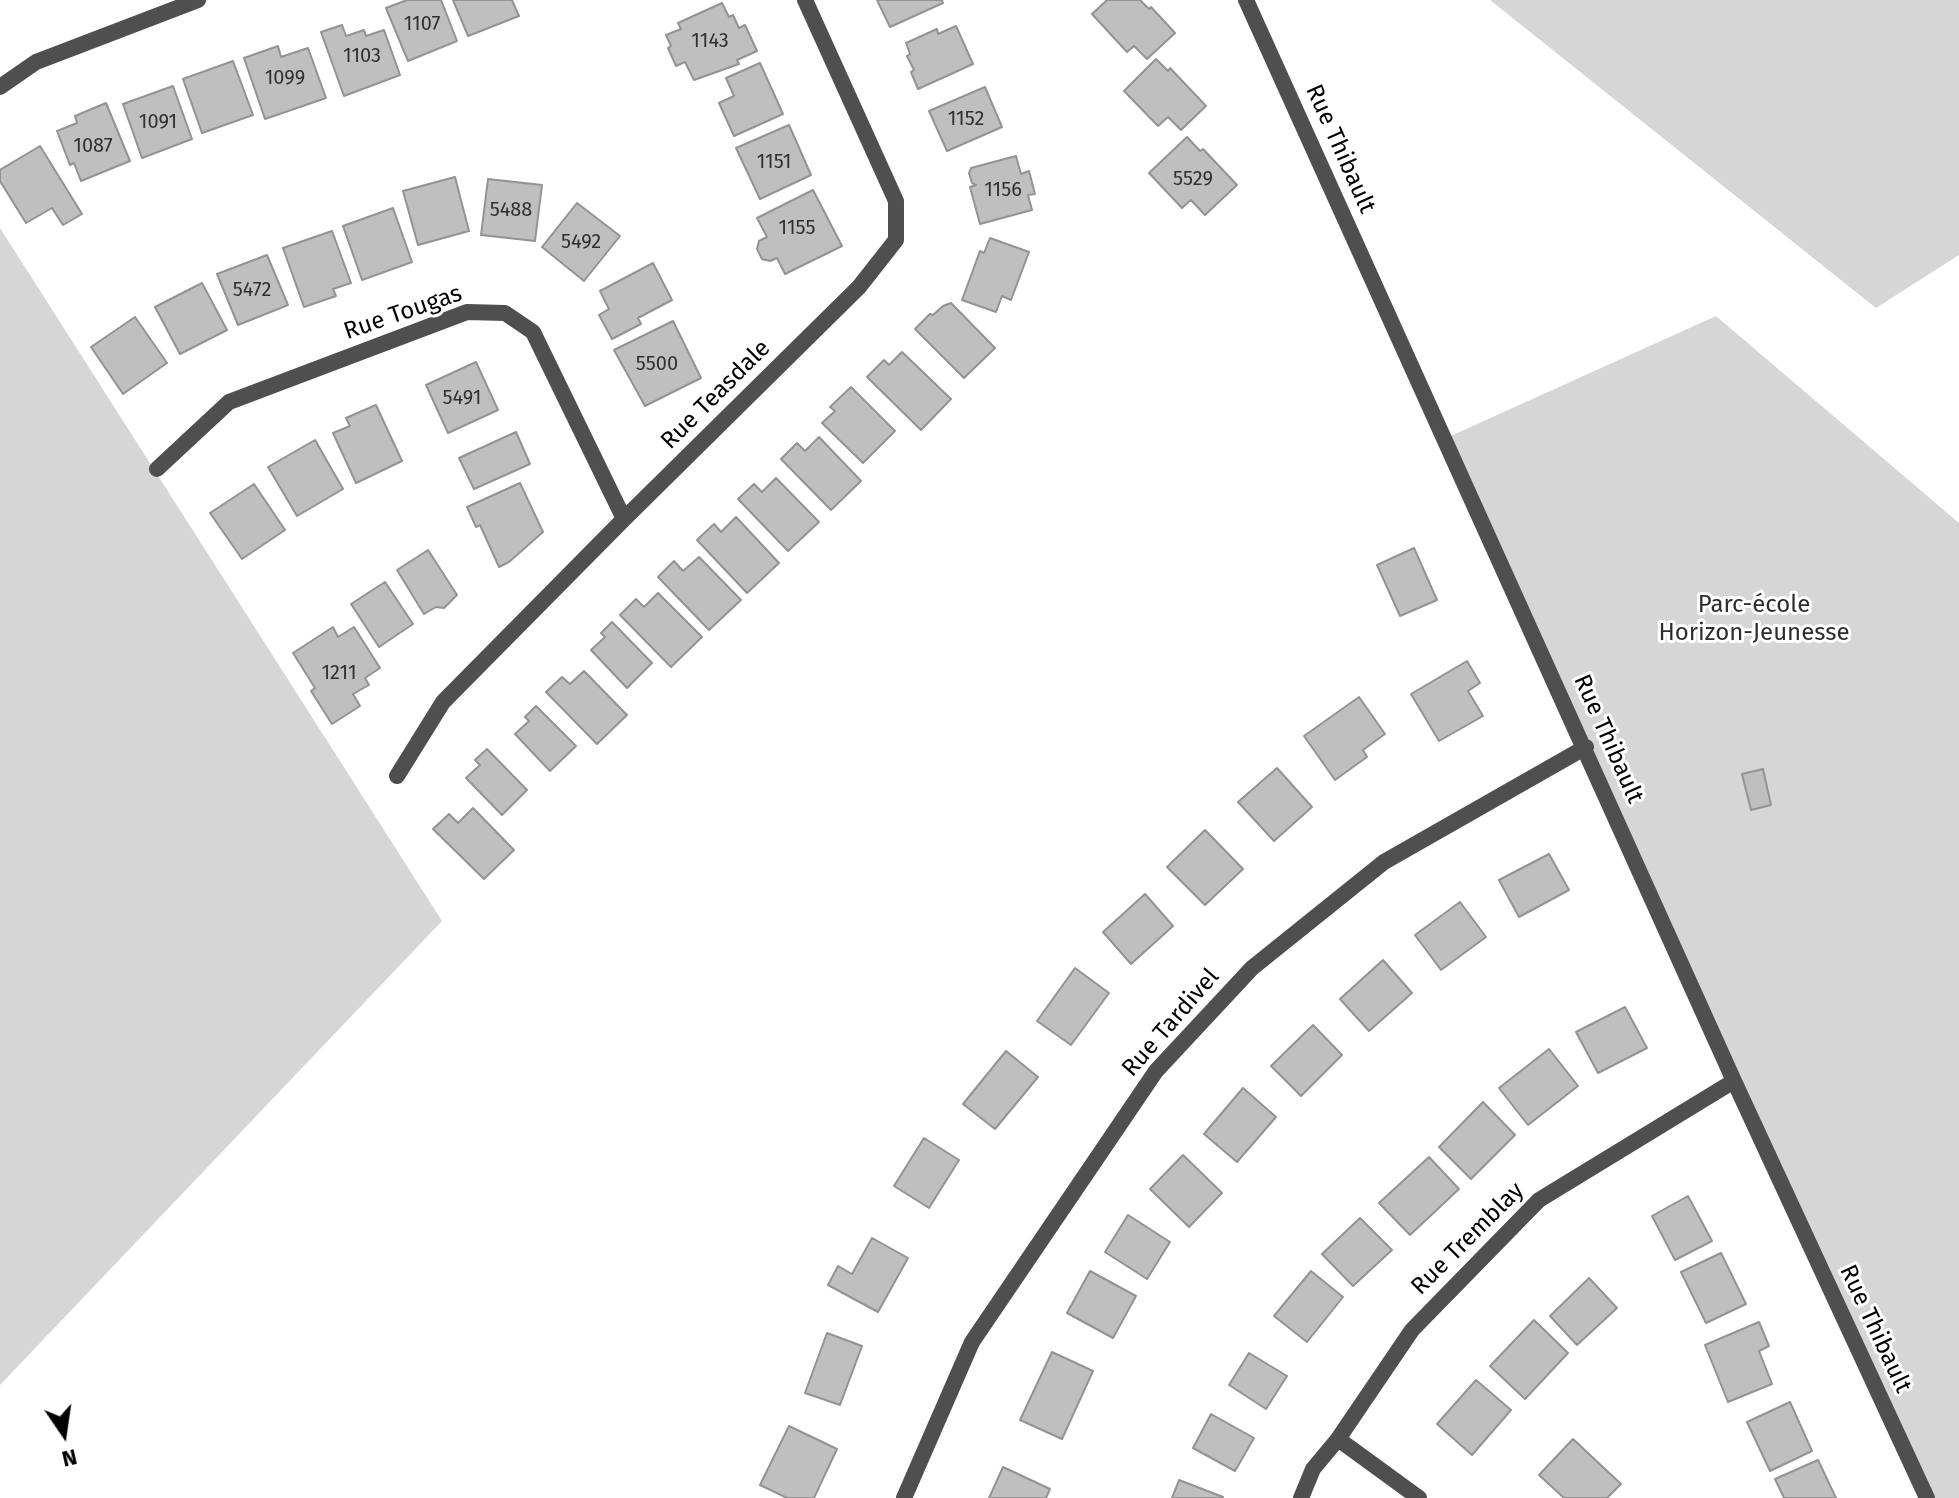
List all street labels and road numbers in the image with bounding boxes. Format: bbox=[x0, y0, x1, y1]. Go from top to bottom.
street label: Rue Thibault bbox=[1299, 80, 1381, 218]
street label: Rue Tougas bbox=[340, 279, 466, 347]
street label: Rue Teasdale bbox=[655, 334, 777, 456]
street label: Rue Thibault bbox=[1567, 670, 1649, 808]
street label: Rue Tardivel bbox=[1116, 963, 1226, 1083]
street label: Rue Tremblay bbox=[1406, 1177, 1530, 1301]
street label: Rue Thibault bbox=[1833, 1260, 1917, 1398]

